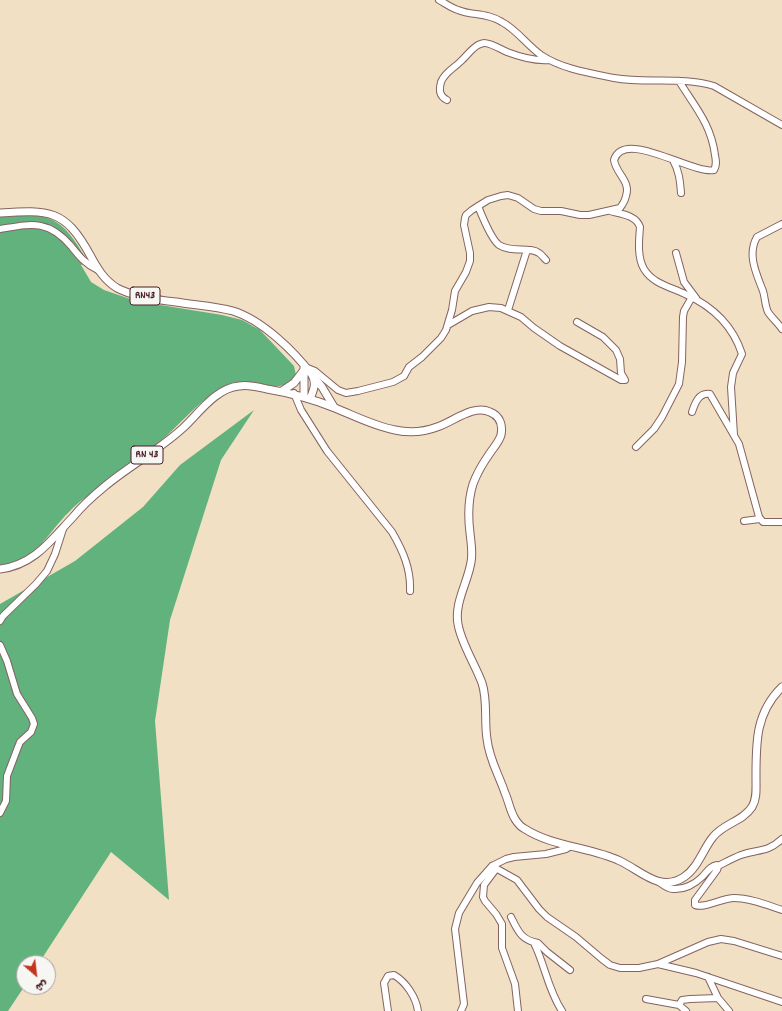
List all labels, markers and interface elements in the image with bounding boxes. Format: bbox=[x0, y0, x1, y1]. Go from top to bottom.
road number: RN43 bbox=[130, 287, 160, 305]
road number: RN 43 bbox=[131, 446, 163, 464]
north arrow bbox=[16, 955, 56, 995]
text: ش bbox=[32, 975, 50, 995]

